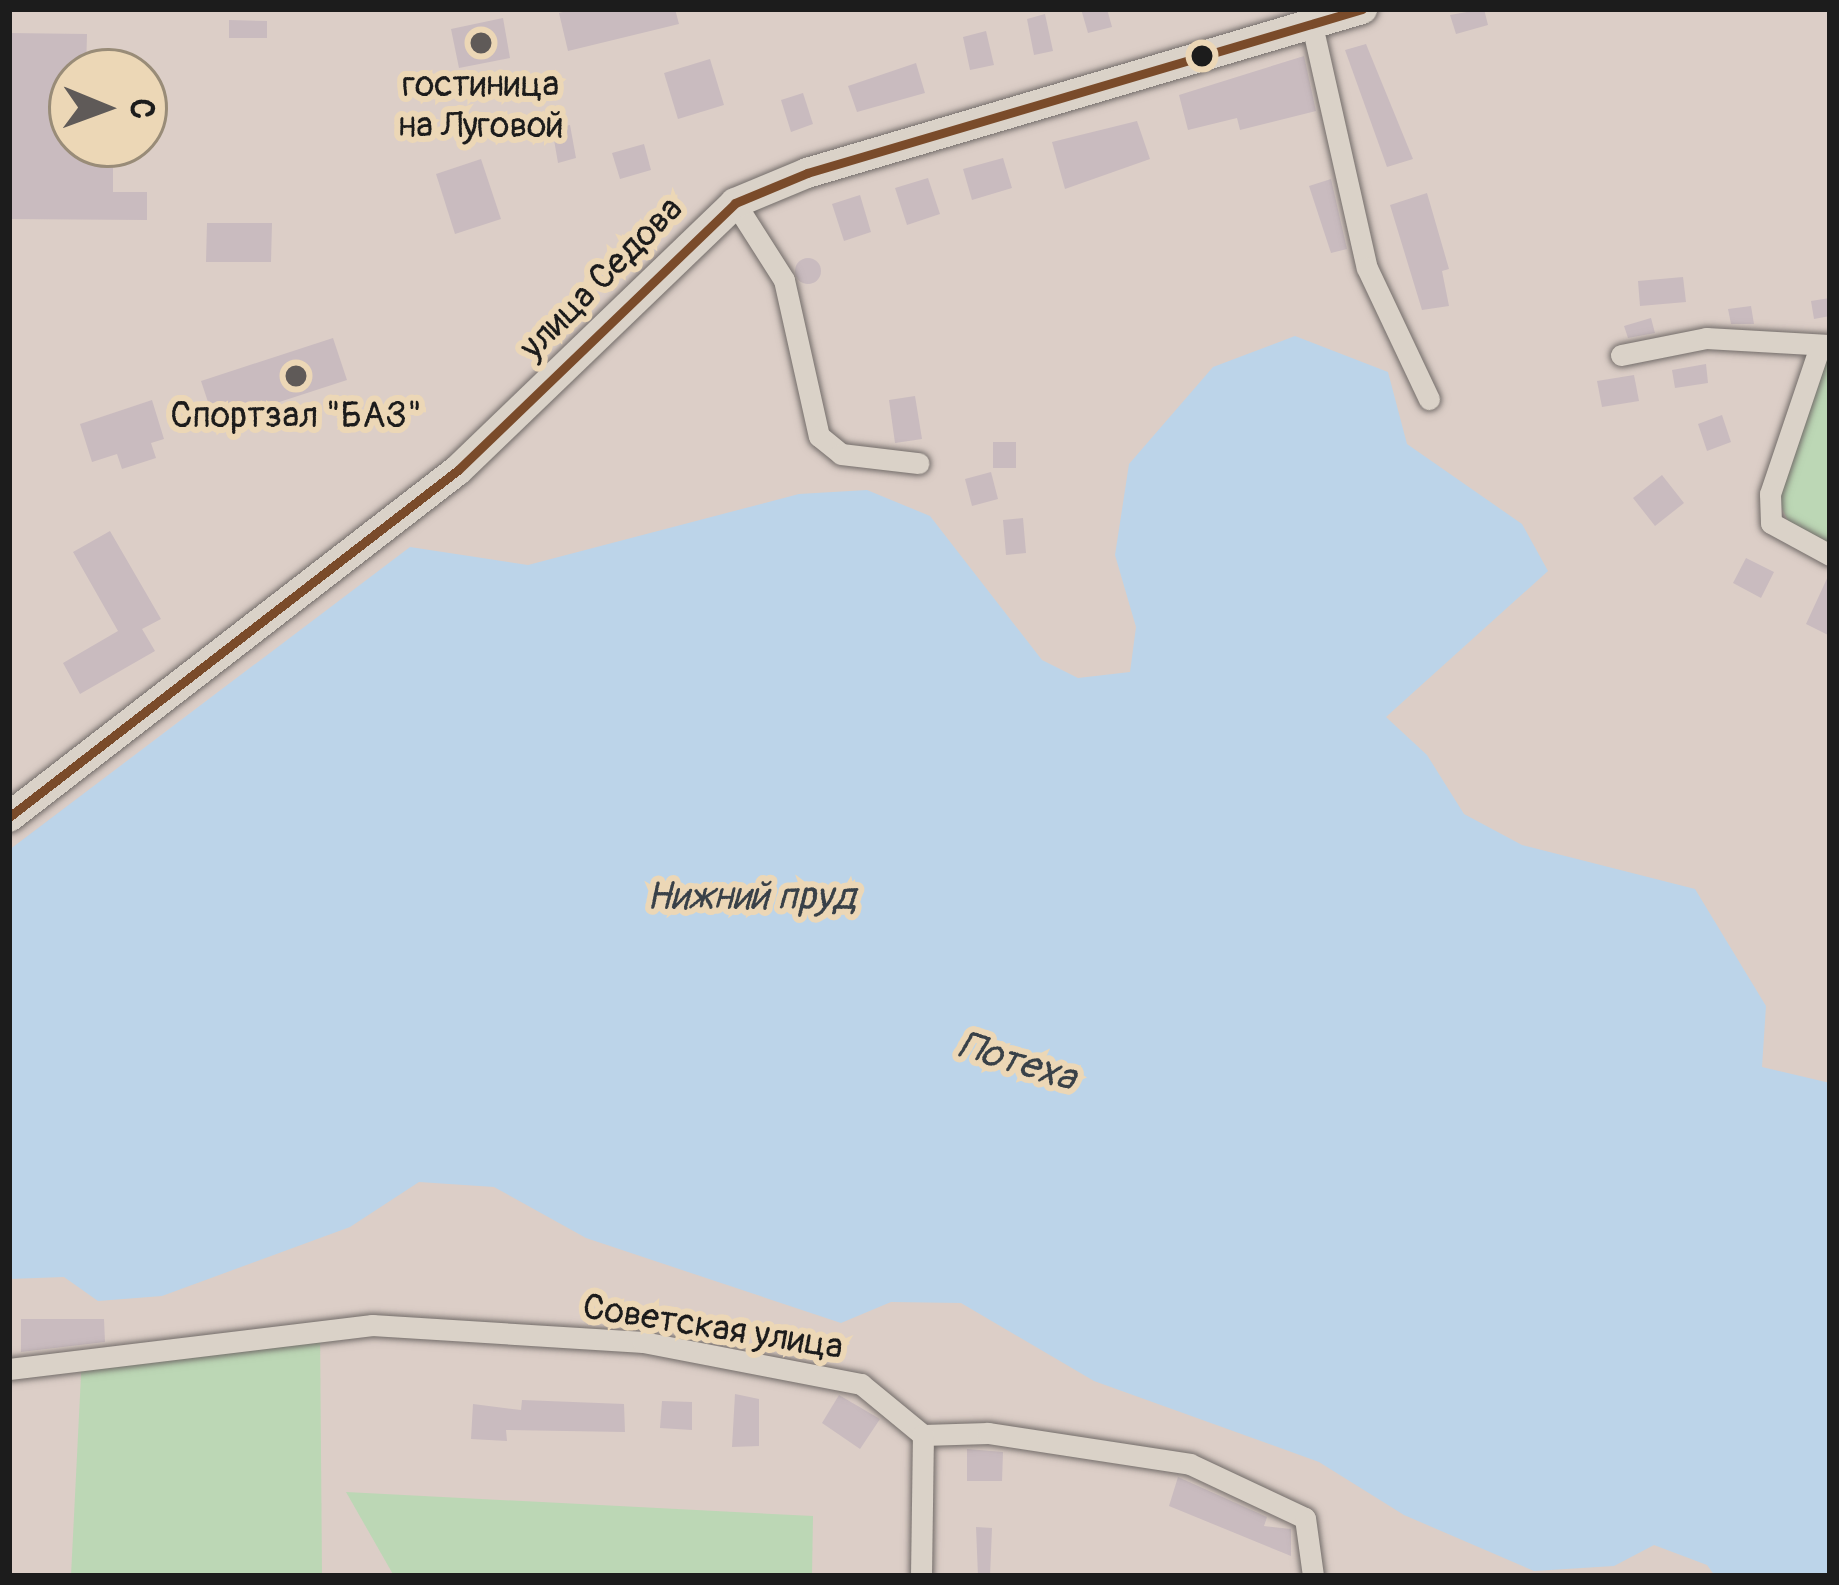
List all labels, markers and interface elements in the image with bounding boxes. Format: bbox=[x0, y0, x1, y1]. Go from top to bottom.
marker: гостиница на Луговой bbox=[468, 30, 494, 56]
unlabelled marker bbox=[1191, 45, 1213, 67]
north arrow bbox=[48, 48, 168, 168]
place label: гостиница на Луговой bbox=[398, 62, 564, 147]
text: С bbox=[121, 98, 162, 119]
street label: улица Седова bbox=[510, 187, 692, 369]
marker: Спортзал "БАЗ" bbox=[283, 363, 309, 389]
place label: Спортзал "БАЗ" bbox=[170, 394, 422, 438]
water label: Нижний пруд bbox=[646, 874, 856, 920]
water label: Потеха bbox=[952, 1022, 1082, 1102]
street label: Советская улица bbox=[580, 1285, 846, 1369]

